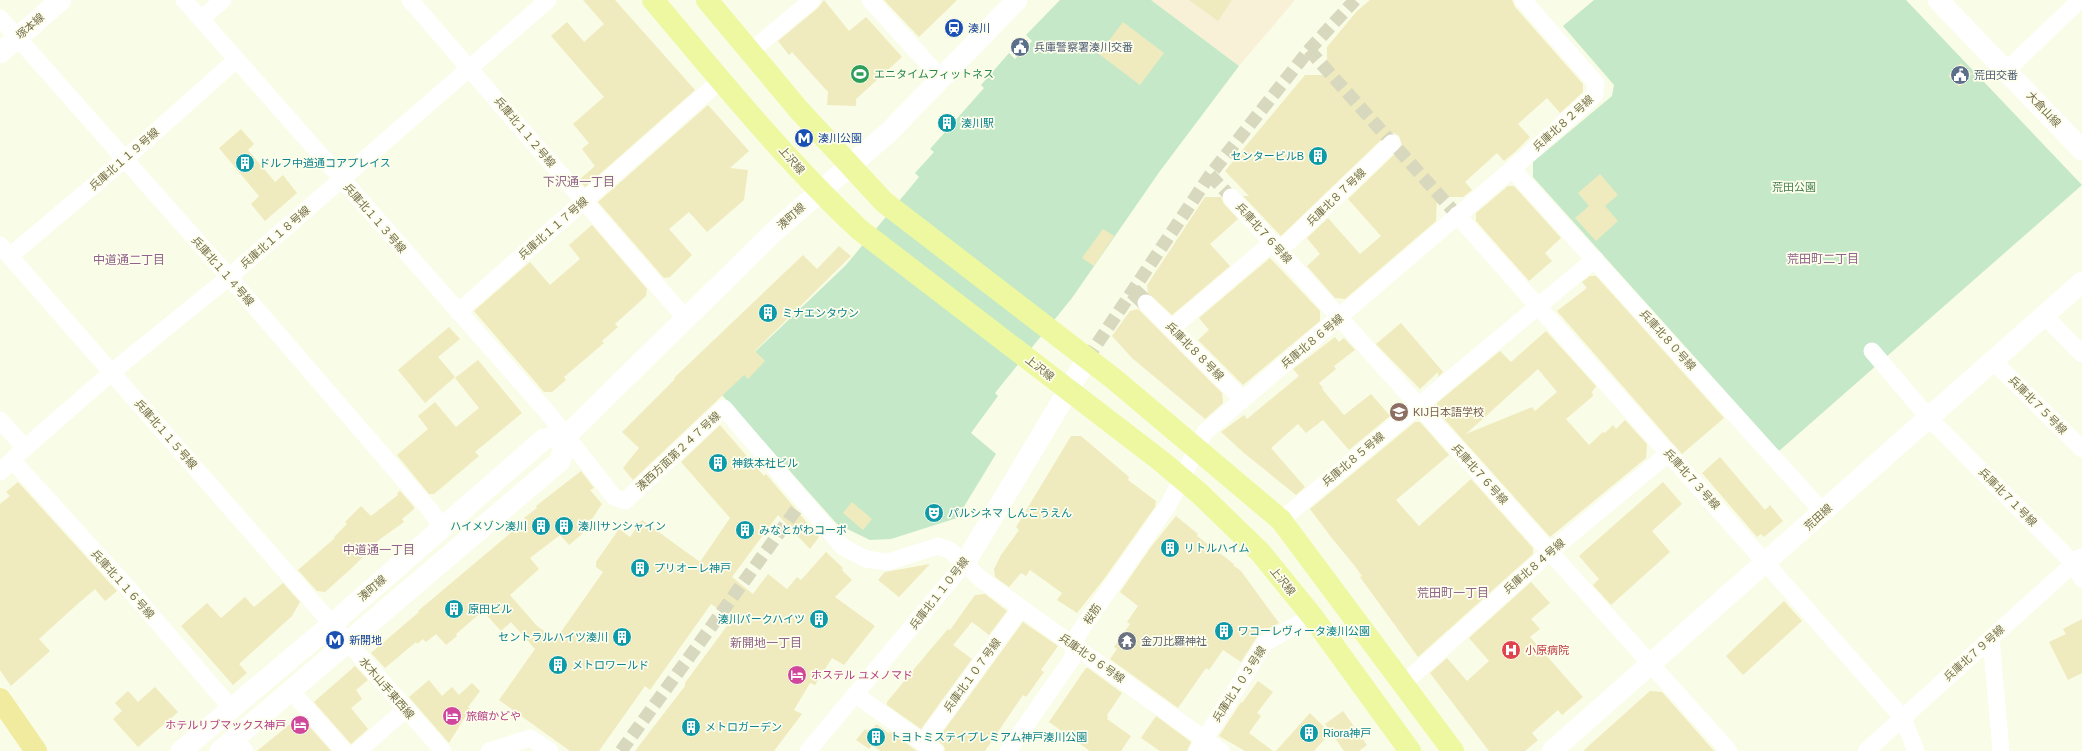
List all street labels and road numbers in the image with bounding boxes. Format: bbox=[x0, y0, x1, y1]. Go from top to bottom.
street label: 塚本線 bbox=[14, 11, 46, 41]
street label: 大倉山線 bbox=[2025, 89, 2063, 129]
street label: 兵庫北８２号線 bbox=[1530, 93, 1596, 153]
street label: 兵庫北１１２号線 bbox=[492, 94, 558, 170]
street label: 兵庫北１１９号線 bbox=[87, 126, 161, 192]
street label: 上沢線 bbox=[777, 144, 807, 176]
street label: 兵庫北８７号線 bbox=[1304, 166, 1368, 228]
street label: 兵庫北１１３号線 bbox=[342, 181, 408, 255]
street label: 兵庫北１１７号線 bbox=[516, 195, 590, 261]
street label: 兵庫北７６号線 bbox=[1234, 200, 1294, 266]
street label: 湊町線 bbox=[775, 201, 807, 231]
street label: 兵庫北１１８号線 bbox=[238, 204, 312, 270]
street label: 兵庫北１１４号線 bbox=[190, 234, 256, 308]
street label: 兵庫北８０号線 bbox=[1638, 307, 1698, 373]
street label: 兵庫北８６号線 bbox=[1279, 312, 1345, 370]
street label: 兵庫北８８号線 bbox=[1164, 320, 1226, 382]
street label: 上沢線 bbox=[1023, 353, 1057, 383]
street label: 兵庫北７５号線 bbox=[2007, 374, 2069, 436]
street label: 兵庫北１１５号線 bbox=[133, 397, 199, 471]
street label: 湊西方面第２４７号線 bbox=[634, 409, 722, 493]
street label: 兵庫北８５号線 bbox=[1320, 430, 1386, 488]
street label: 兵庫北７６号線 bbox=[1450, 441, 1510, 507]
street label: 兵庫北７３号線 bbox=[1662, 446, 1722, 512]
street label: 兵庫北７１号線 bbox=[1977, 466, 2039, 528]
street label: 荒田線 bbox=[1802, 502, 1834, 532]
street label: 兵庫北８４号線 bbox=[1501, 536, 1567, 596]
street label: 兵庫北１１６号線 bbox=[89, 547, 157, 621]
street label: 兵庫北１１０号線 bbox=[907, 555, 971, 631]
street label: 上沢線 bbox=[1268, 564, 1298, 598]
street label: 湊町線 bbox=[356, 573, 388, 603]
street label: 桜筋 bbox=[1081, 602, 1103, 626]
street label: 兵庫北７９号線 bbox=[1941, 623, 2007, 683]
street label: 兵庫北９６号線 bbox=[1057, 631, 1127, 685]
street label: 兵庫北１０７号線 bbox=[941, 636, 1003, 714]
street label: 兵庫北１０３号線 bbox=[1210, 644, 1268, 724]
street label: 水木山手東西線 bbox=[357, 655, 417, 721]

